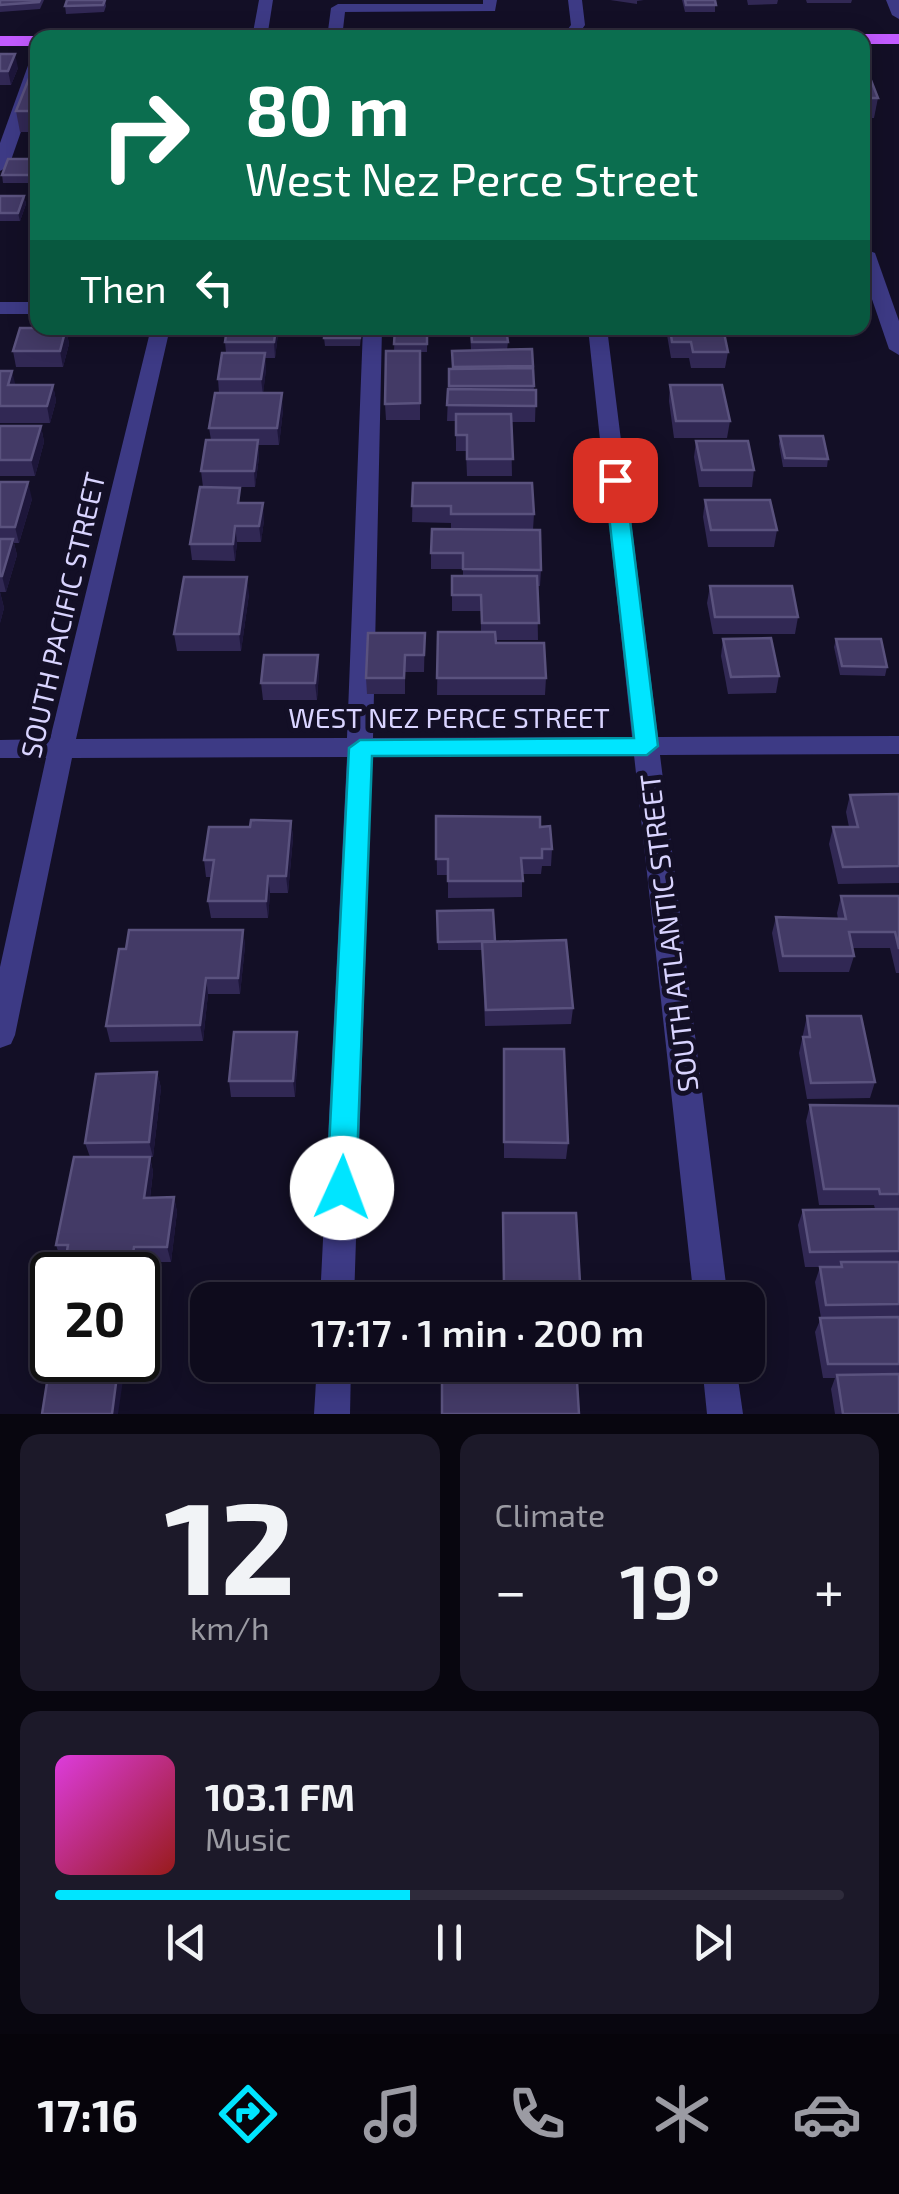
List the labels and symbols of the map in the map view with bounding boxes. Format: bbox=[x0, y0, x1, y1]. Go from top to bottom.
pin bbox=[573, 438, 658, 523]
street label: SOUTH PACIFIC STREET bbox=[13, 469, 111, 761]
street label: WEST NEZ PERCE STREET bbox=[288, 700, 610, 734]
street label: SOUTH ATLANTIC STREET bbox=[632, 772, 704, 1094]
position arrow bbox=[290, 1136, 394, 1240]
speed limit sign: 20 bbox=[30, 1252, 160, 1382]

